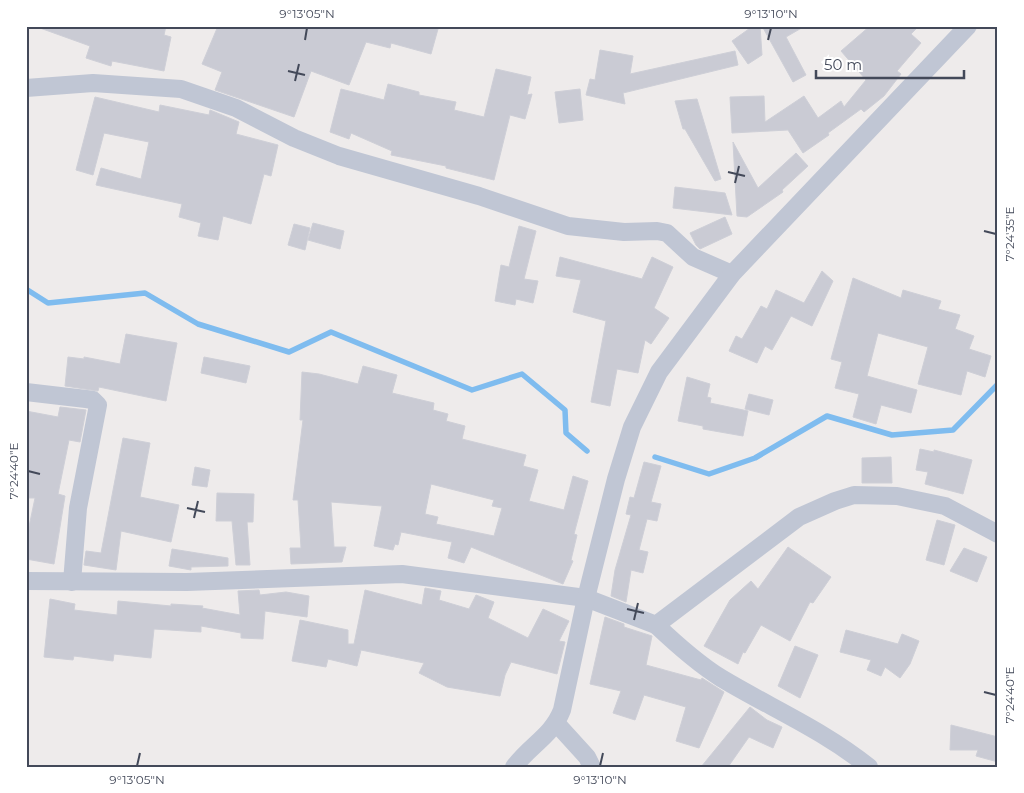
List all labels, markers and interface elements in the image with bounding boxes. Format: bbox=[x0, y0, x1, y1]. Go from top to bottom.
text: 9°13'05"N bbox=[279, 6, 335, 21]
text: 9°13'10"N bbox=[744, 6, 798, 21]
scale bar bbox=[816, 48, 964, 80]
text: 50 m bbox=[824, 55, 862, 74]
text: 7°24'35"E bbox=[1002, 206, 1017, 262]
text: 7°24'40"E bbox=[6, 442, 21, 500]
text: 7°24'40"E bbox=[1002, 666, 1017, 724]
text: 9°13'05"N bbox=[109, 772, 165, 787]
text: 9°13'10"N bbox=[573, 772, 627, 787]

